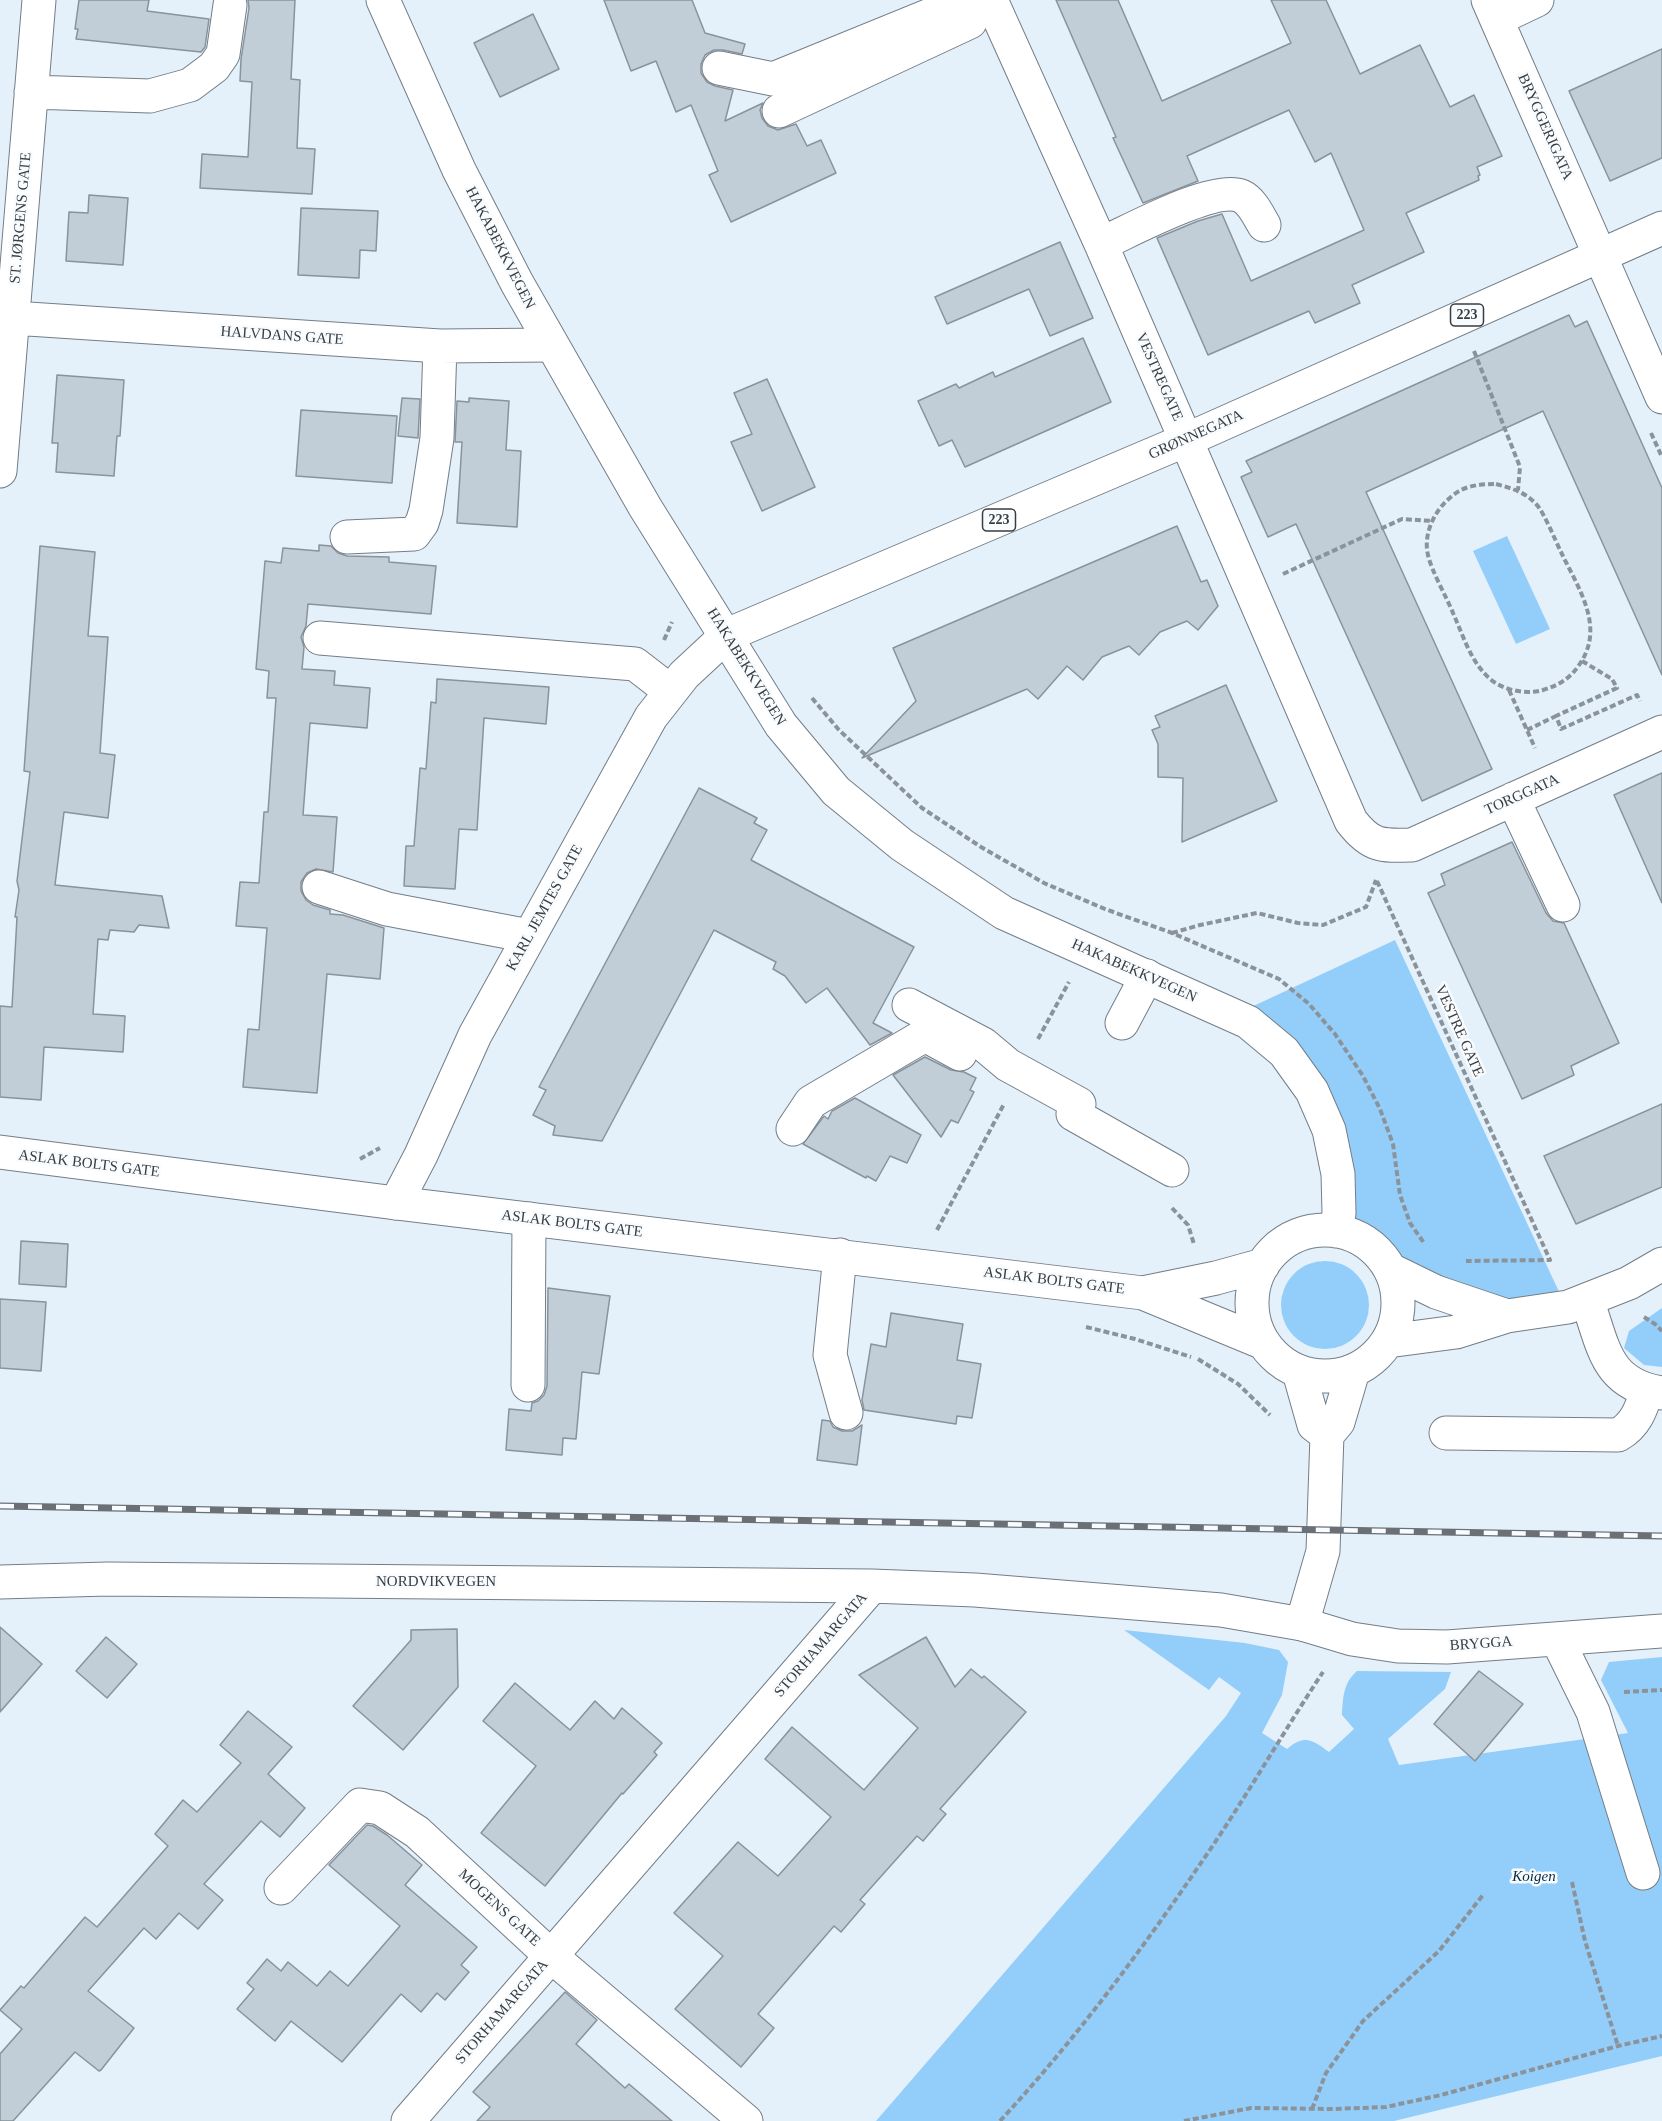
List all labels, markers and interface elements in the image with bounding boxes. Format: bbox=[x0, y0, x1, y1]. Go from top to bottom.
street label: BRYGGERIGATA bbox=[1513, 71, 1577, 183]
street label: ST. JØRGENS GATE bbox=[6, 152, 36, 284]
street label: HAKABEKKVEGEN bbox=[461, 184, 539, 312]
road number: 223 bbox=[1450, 304, 1484, 326]
street label: HALVDANS GATE bbox=[220, 323, 344, 349]
street label: VESTREGATE bbox=[1131, 330, 1187, 424]
street label: GRØNNEGATA bbox=[1146, 406, 1246, 464]
road number: 223 bbox=[982, 509, 1016, 531]
street label: HAKABEKKVEGEN bbox=[703, 605, 789, 729]
street label: TORGGATA bbox=[1482, 771, 1562, 819]
street label: KARL JEMTES GATE bbox=[503, 842, 587, 974]
street label: HAKABEKKVEGEN bbox=[1069, 935, 1199, 1007]
street label: VESTRE GATE bbox=[1431, 982, 1487, 1080]
street label: ASLAK BOLTS GATE bbox=[17, 1146, 161, 1182]
street label: ASLAK BOLTS GATE bbox=[500, 1206, 644, 1242]
street label: ASLAK BOLTS GATE bbox=[982, 1263, 1126, 1299]
street label: NORDVIKVEGEN bbox=[376, 1573, 496, 1591]
street label: STORHAMARGATA bbox=[771, 1589, 871, 1701]
street label: BRYGGA bbox=[1449, 1633, 1513, 1655]
street label: MOGENS GATE bbox=[454, 1865, 544, 1951]
park label: Koigen bbox=[1512, 1868, 1556, 1886]
street label: STORHAMARGATA bbox=[452, 1956, 552, 2068]

